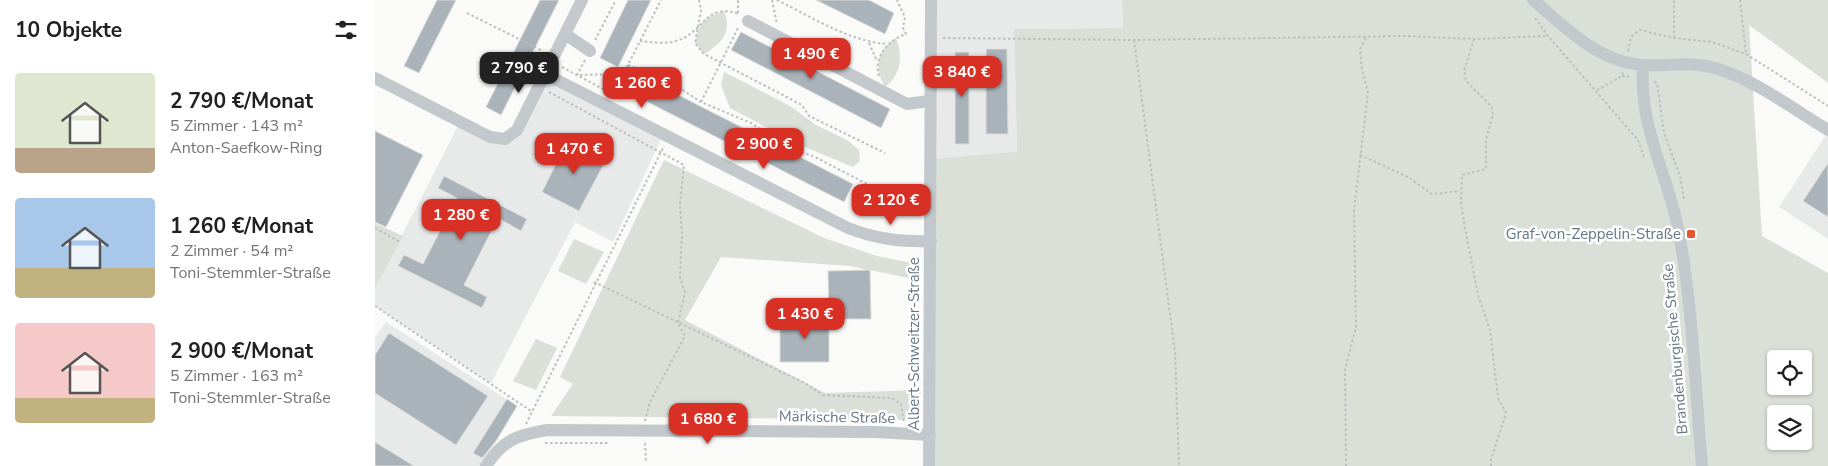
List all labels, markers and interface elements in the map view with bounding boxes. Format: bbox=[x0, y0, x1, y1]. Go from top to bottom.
text: 10 Objekte bbox=[15, 16, 122, 44]
icon: filters bbox=[332, 16, 360, 44]
pin: 1 490 € bbox=[765, 38, 857, 80]
text: 1 490 € bbox=[783, 43, 839, 65]
pin: 2 790 € bbox=[473, 52, 565, 94]
pin: 3 840 € bbox=[916, 56, 1008, 98]
text: 2 790 € bbox=[491, 57, 547, 79]
text: 3 840 € bbox=[934, 61, 990, 83]
pin: 1 260 € bbox=[596, 66, 688, 109]
text: 1 260 € bbox=[614, 72, 670, 94]
text: 2 790 €/Monat bbox=[170, 87, 313, 115]
icon: home bbox=[55, 93, 115, 153]
text: 5 Zimmer · 143 m² bbox=[170, 115, 303, 137]
pin: 2 900 € bbox=[718, 128, 810, 170]
pin: 1 470 € bbox=[528, 132, 620, 175]
text: 2 900 € bbox=[736, 133, 792, 155]
text: Anton-Saefkow-Ring bbox=[170, 137, 322, 159]
text: 1 470 € bbox=[546, 138, 602, 160]
pin: 2 120 € bbox=[845, 184, 937, 226]
text: 2 120 € bbox=[863, 189, 919, 211]
pin: 1 280 € bbox=[415, 198, 507, 241]
text: 1 280 € bbox=[433, 204, 489, 226]
text: 1 260 €/Monat bbox=[170, 212, 313, 240]
icon: home bbox=[55, 218, 115, 278]
place label: Graf-von-Zeppelin-Straße bbox=[1506, 224, 1681, 244]
marker: Graf-von-Zeppelin-Straße bbox=[1685, 228, 1697, 240]
text: 2 Zimmer · 54 m² bbox=[170, 240, 293, 262]
street label: Albert-Schweitzer-Straße bbox=[904, 257, 924, 431]
text: Toni-Stemmler-Straße bbox=[170, 262, 331, 284]
street label: Brandenburgische Straße bbox=[1658, 263, 1692, 435]
pin: 1 430 € bbox=[759, 298, 851, 340]
text: 1 430 € bbox=[777, 303, 833, 325]
text: 2 900 €/Monat bbox=[170, 337, 313, 365]
icon: home bbox=[55, 343, 115, 403]
map controls bbox=[1767, 350, 1812, 450]
button: locate bbox=[1767, 350, 1812, 395]
text: 5 Zimmer · 163 m² bbox=[170, 365, 303, 387]
text: Toni-Stemmler-Straße bbox=[170, 387, 331, 409]
pin: 1 680 € bbox=[662, 402, 754, 445]
button: layers bbox=[1767, 405, 1812, 450]
street label: Märkische Straße bbox=[779, 406, 895, 428]
text: 1 680 € bbox=[680, 408, 736, 430]

